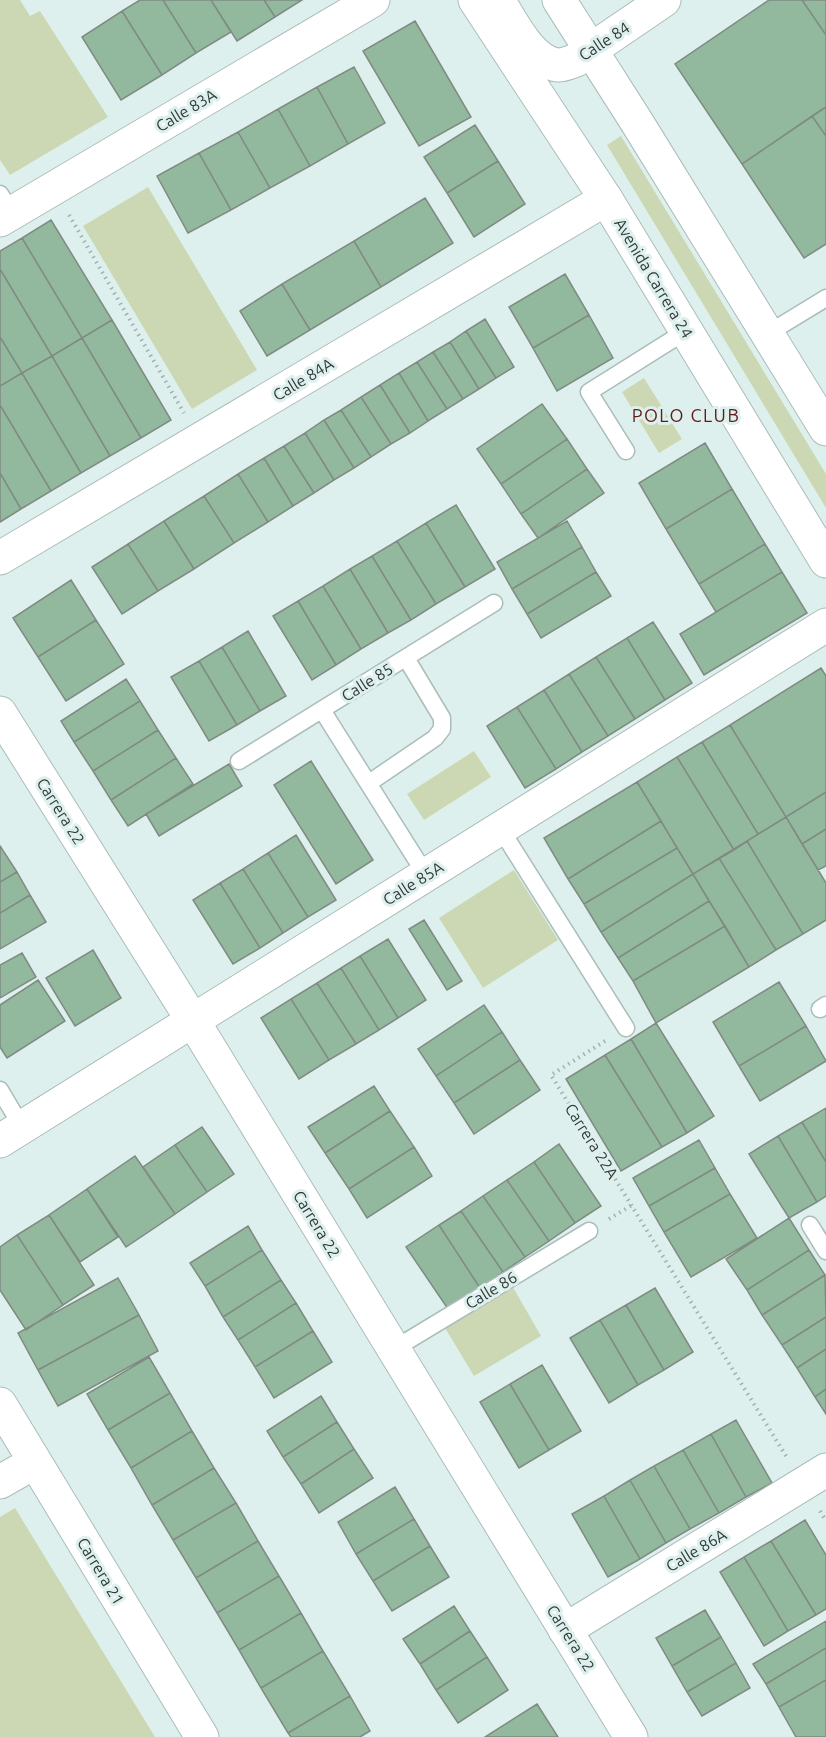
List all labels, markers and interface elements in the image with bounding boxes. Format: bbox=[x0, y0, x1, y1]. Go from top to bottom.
street label: Calle 84 bbox=[575, 18, 633, 64]
street label: Calle 83A bbox=[152, 85, 220, 135]
street label: Avenida Carrera 24 bbox=[611, 215, 697, 341]
street label: Calle 84A bbox=[269, 354, 337, 404]
district label: POLO CLUB bbox=[632, 405, 740, 425]
street label: Calle 85 bbox=[338, 659, 396, 705]
street label: Carrera 22 bbox=[33, 774, 89, 848]
street label: Calle 85A bbox=[380, 857, 447, 908]
street label: Carrera 22A bbox=[562, 1100, 623, 1182]
street label: Carrera 22 bbox=[290, 1187, 344, 1261]
street label: Calle 86 bbox=[462, 1268, 520, 1312]
street label: Calle 86A bbox=[662, 1525, 730, 1575]
street label: Carrera 21 bbox=[74, 1534, 128, 1608]
street label: Carrera 22 bbox=[543, 1601, 599, 1675]

